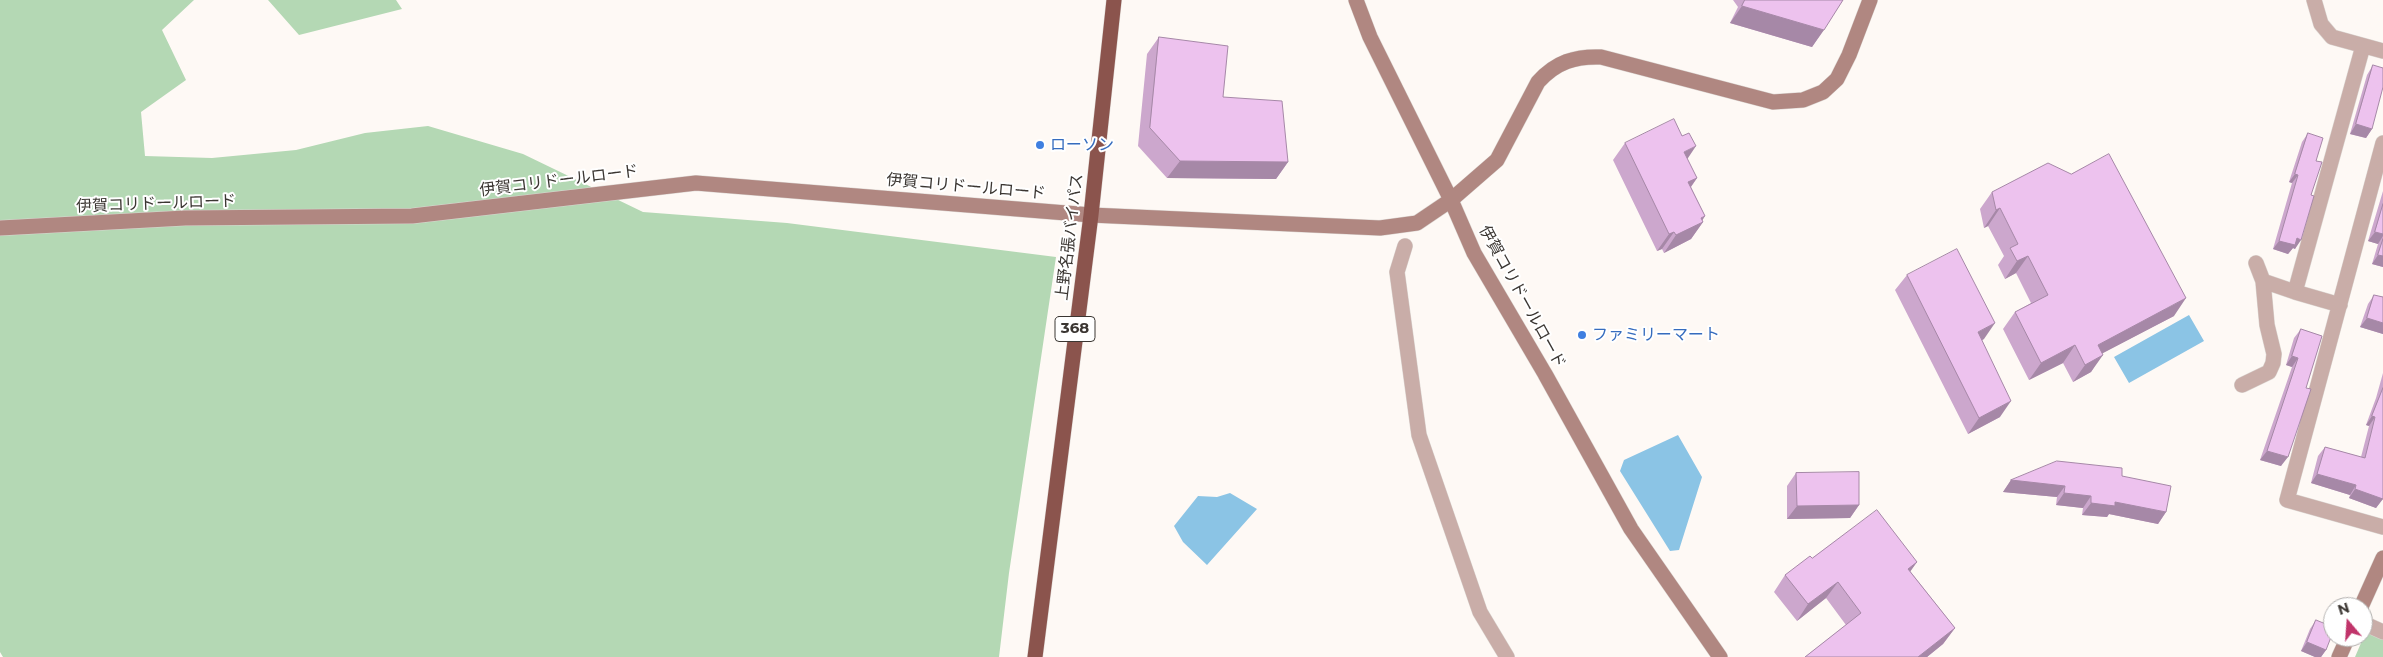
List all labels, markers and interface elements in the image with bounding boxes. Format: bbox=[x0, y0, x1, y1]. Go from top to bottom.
place label: ローソン bbox=[1050, 135, 1114, 155]
marker: ローソン bbox=[1034, 139, 1046, 151]
street label: 伊賀コリドールロード bbox=[478, 162, 640, 200]
street label: 伊賀コリドールロード bbox=[885, 170, 1047, 204]
street label: 上野名張バイパス bbox=[1053, 172, 1087, 302]
street label: 伊賀コリドールロード bbox=[76, 192, 236, 216]
street label: 伊賀コリドールロード bbox=[1475, 222, 1569, 372]
road number: 368 bbox=[1055, 316, 1095, 342]
place label: ファミリーマート bbox=[1592, 325, 1720, 345]
marker: ファミリーマート bbox=[1576, 329, 1588, 341]
north arrow bbox=[2323, 597, 2373, 647]
text: N bbox=[2336, 598, 2352, 619]

